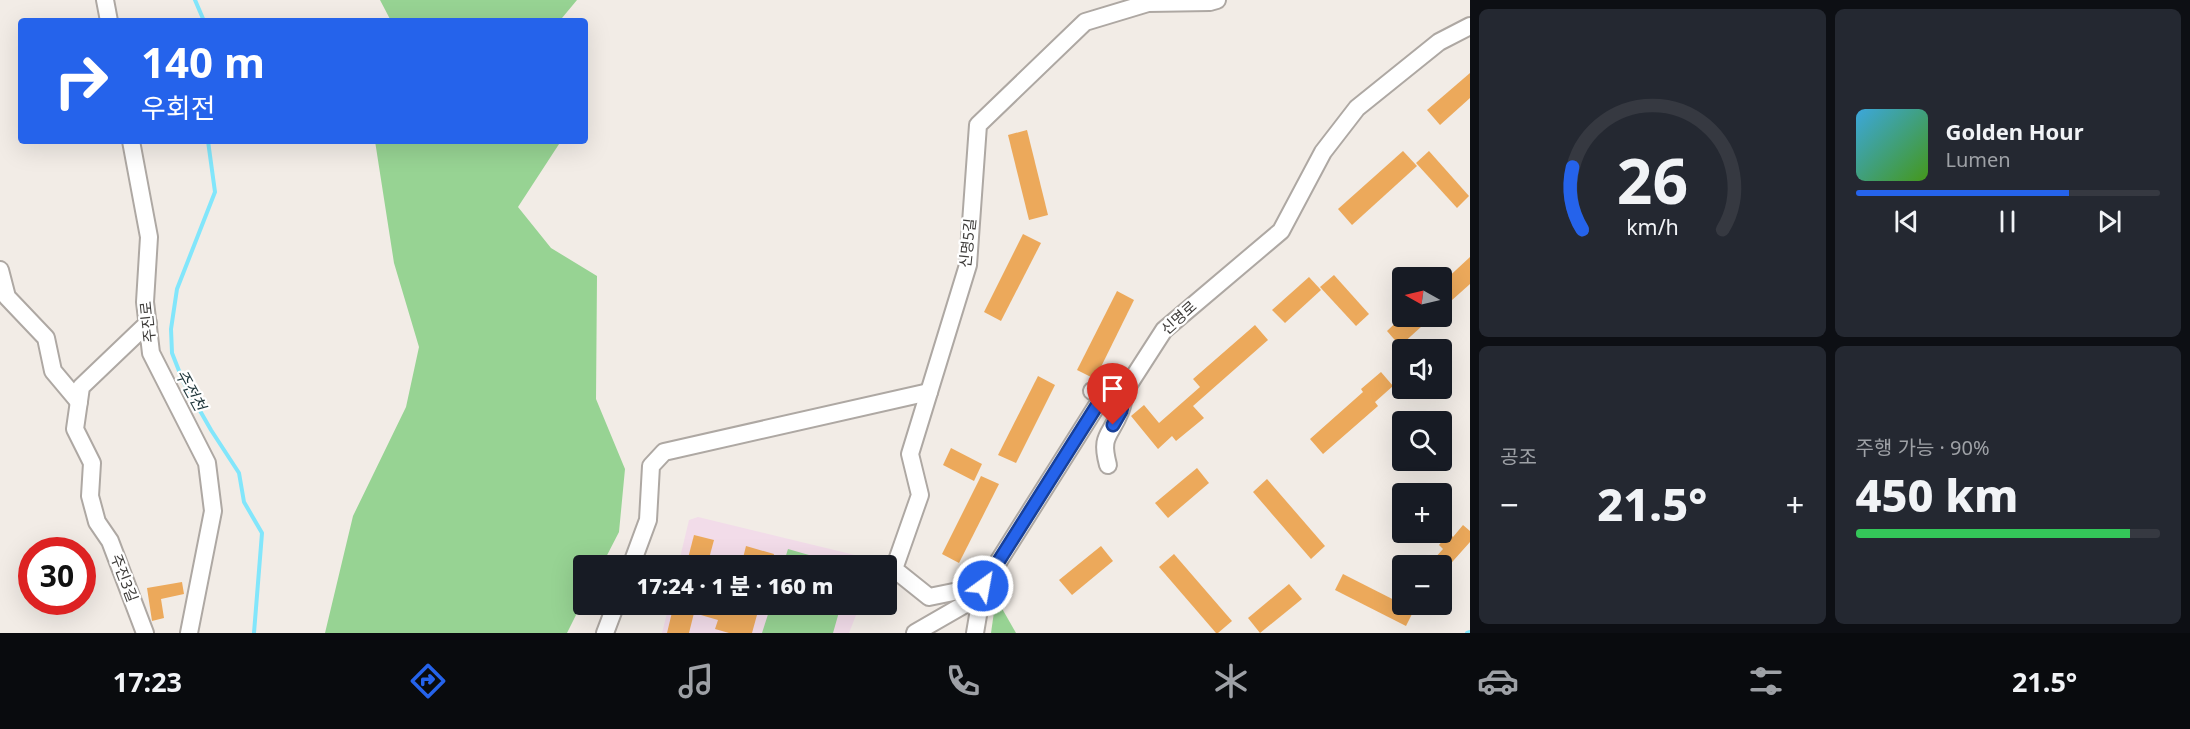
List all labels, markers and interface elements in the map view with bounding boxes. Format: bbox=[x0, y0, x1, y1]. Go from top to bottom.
text: 140 m bbox=[141, 33, 265, 90]
icon: right bbox=[42, 42, 120, 120]
text: 우회전 bbox=[141, 89, 216, 126]
text: Golden Hour bbox=[1946, 116, 2084, 146]
text: 26 bbox=[1617, 137, 1688, 222]
text: Lumen bbox=[1946, 146, 2011, 173]
icon: previous bbox=[1890, 205, 1923, 238]
icon: pause bbox=[1991, 205, 2024, 238]
icon: next bbox=[2093, 205, 2126, 238]
text: km/h bbox=[1626, 213, 1679, 242]
street label: 신명5길 bbox=[954, 217, 980, 269]
north arrow bbox=[1392, 267, 1452, 327]
map controls bbox=[1392, 267, 1452, 615]
street label: 신명로 bbox=[1156, 296, 1200, 339]
street label: 주진로 bbox=[135, 300, 159, 344]
button: sound bbox=[1392, 339, 1452, 399]
pin bbox=[1087, 363, 1138, 425]
water label: 주전천 bbox=[171, 365, 212, 417]
icon: arrive bbox=[1096, 372, 1129, 405]
button: search bbox=[1392, 411, 1452, 471]
text: 주행 가능 · 90% bbox=[1856, 434, 1990, 461]
text: 공조 bbox=[1500, 443, 1537, 470]
text: 450 km bbox=[1856, 464, 2018, 525]
text: 21.5° bbox=[1597, 473, 1707, 534]
text: − bbox=[1500, 482, 1519, 527]
text: + bbox=[1786, 482, 1804, 527]
button: + bbox=[1392, 483, 1452, 543]
speed limit sign: 30 bbox=[18, 537, 96, 615]
street label: 주진3길 bbox=[107, 551, 143, 605]
position arrow bbox=[951, 554, 1015, 618]
button: − bbox=[1392, 555, 1452, 615]
text: 17:24 · 1 분 · 160 m bbox=[637, 570, 833, 600]
icon: directions bbox=[407, 660, 449, 702]
icon: music bbox=[675, 660, 717, 702]
icon: phone bbox=[942, 660, 984, 702]
icon: climate bbox=[1210, 660, 1252, 702]
icon: car bbox=[1477, 660, 1519, 702]
icon: filters bbox=[1745, 660, 1787, 702]
text: 17:23 bbox=[113, 663, 182, 700]
text: 21.5° bbox=[2012, 663, 2077, 700]

